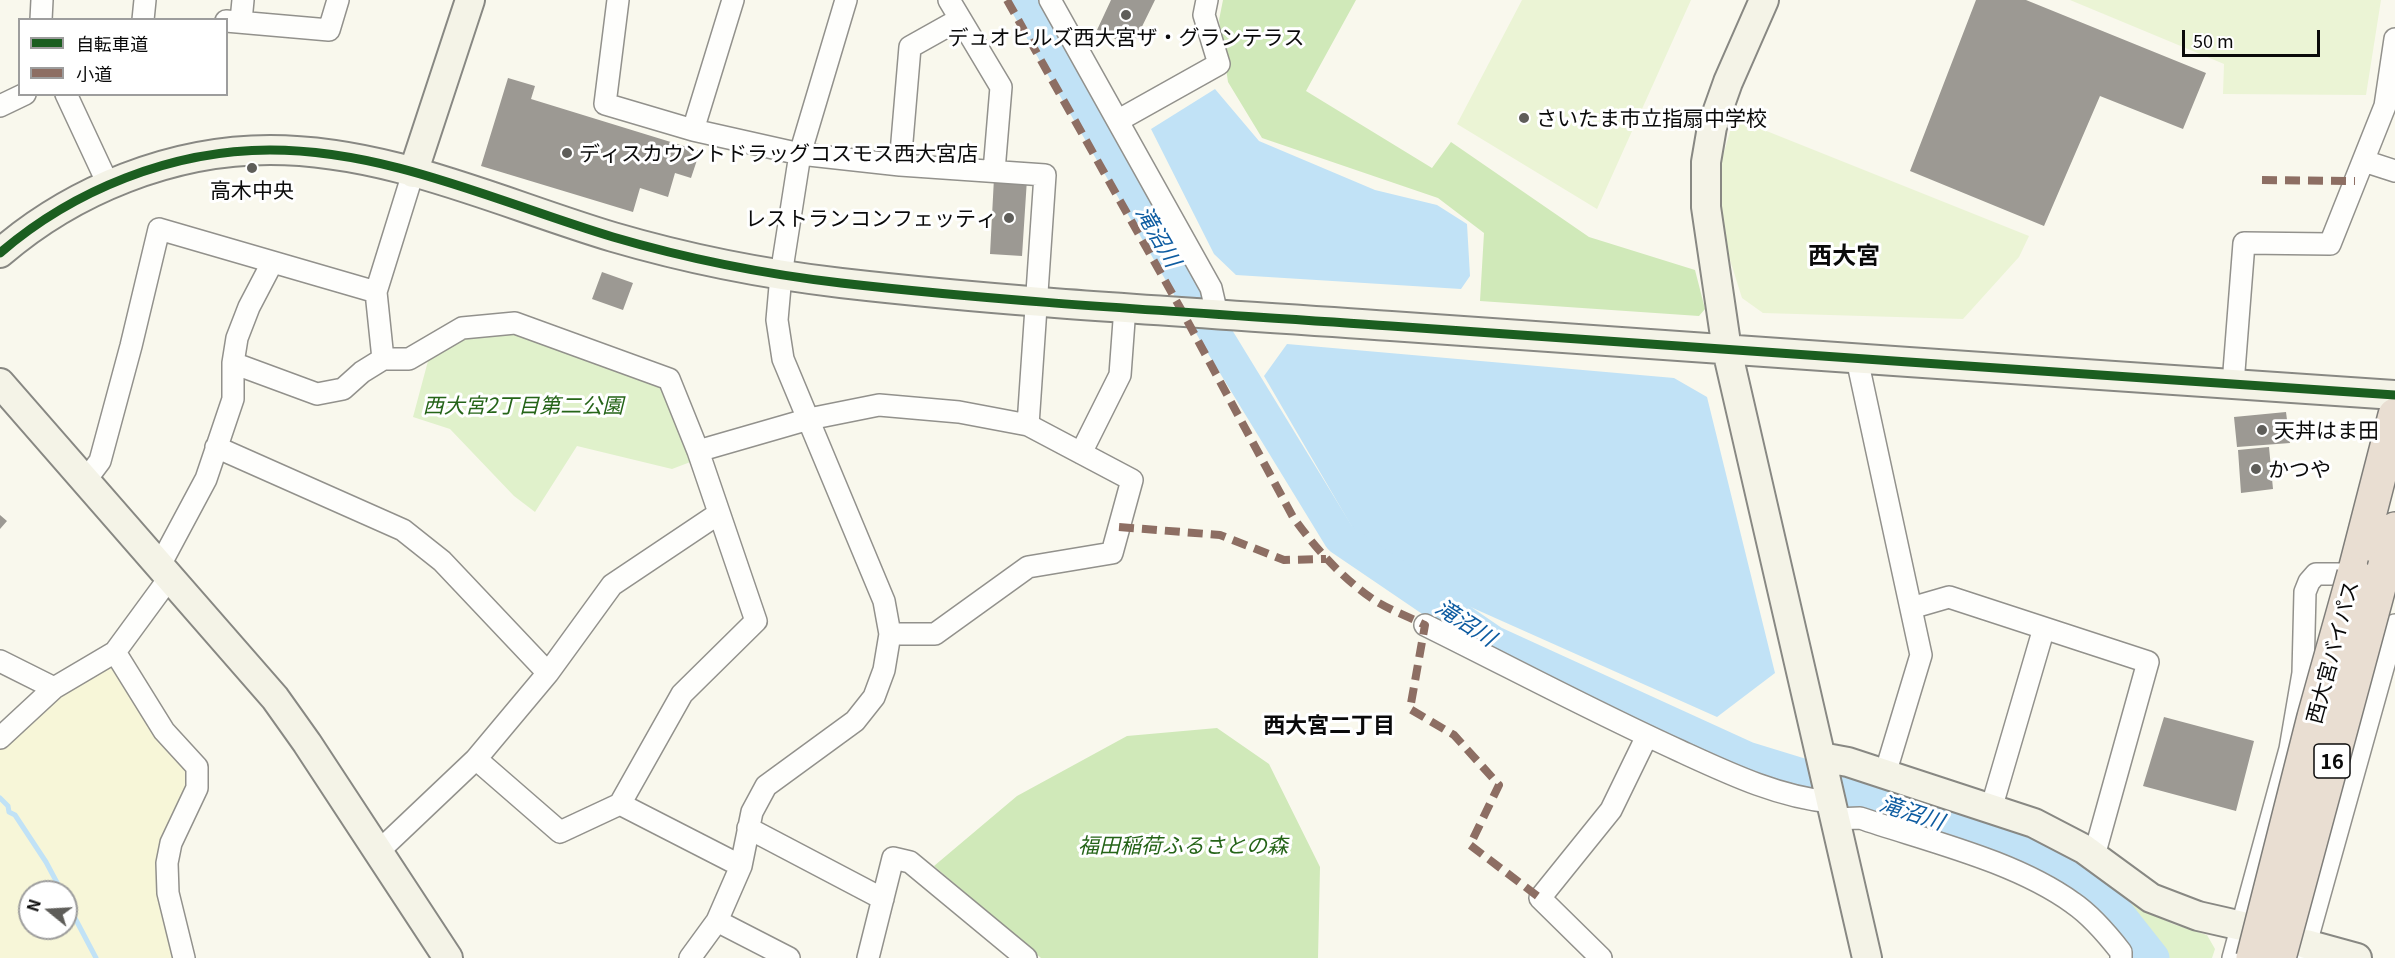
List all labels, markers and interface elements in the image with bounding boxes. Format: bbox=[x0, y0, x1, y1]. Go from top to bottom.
marker: デュオヒルズ西大宮ザ・グランテラス bbox=[1119, 8, 1133, 22]
legend bbox=[18, 18, 228, 96]
scale bar bbox=[2185, 18, 2323, 56]
place label: デュオヒルズ西大宮ザ・グランテラス bbox=[948, 24, 1304, 50]
text: 50 m bbox=[2193, 27, 2234, 53]
text: 自転車道 bbox=[76, 30, 148, 56]
text: 小道 bbox=[76, 60, 112, 86]
place label: さいたま市立指扇中学校 bbox=[1536, 105, 1767, 131]
marker: さいたま市立指扇中学校 bbox=[1517, 111, 1531, 125]
place label: ディスカウントドラッグコスモス西大宮店 bbox=[579, 140, 978, 166]
marker: ディスカウントドラッグコスモス西大宮店 bbox=[560, 146, 574, 160]
marker: 高木中央 bbox=[245, 161, 259, 175]
place label: 高木中央 bbox=[210, 177, 294, 203]
water label: 滝沼川 bbox=[1131, 201, 1187, 271]
place label: レストランコンフェッティ bbox=[745, 205, 997, 231]
marker: レストランコンフェッティ bbox=[1002, 211, 1016, 225]
district label: 西大宮 bbox=[1808, 241, 1880, 269]
park label: 西大宮2丁目第二公園 bbox=[423, 392, 623, 418]
place label: 天丼はま田 bbox=[2274, 417, 2379, 443]
marker: 天丼はま田 bbox=[2255, 423, 2269, 437]
place label: かつや bbox=[2268, 456, 2331, 482]
marker: かつや bbox=[2249, 462, 2263, 476]
street label: 西大宮バイパス bbox=[2301, 578, 2363, 726]
water label: 滝沼川 bbox=[1431, 593, 1501, 651]
district label: 西大宮二丁目 bbox=[1263, 712, 1395, 738]
road number: 16 bbox=[2314, 744, 2350, 778]
water label: 滝沼川 bbox=[1877, 789, 1947, 835]
park label: 福田稲荷ふるさとの森 bbox=[1078, 832, 1288, 858]
north arrow bbox=[18, 880, 78, 940]
text: N bbox=[20, 896, 46, 914]

